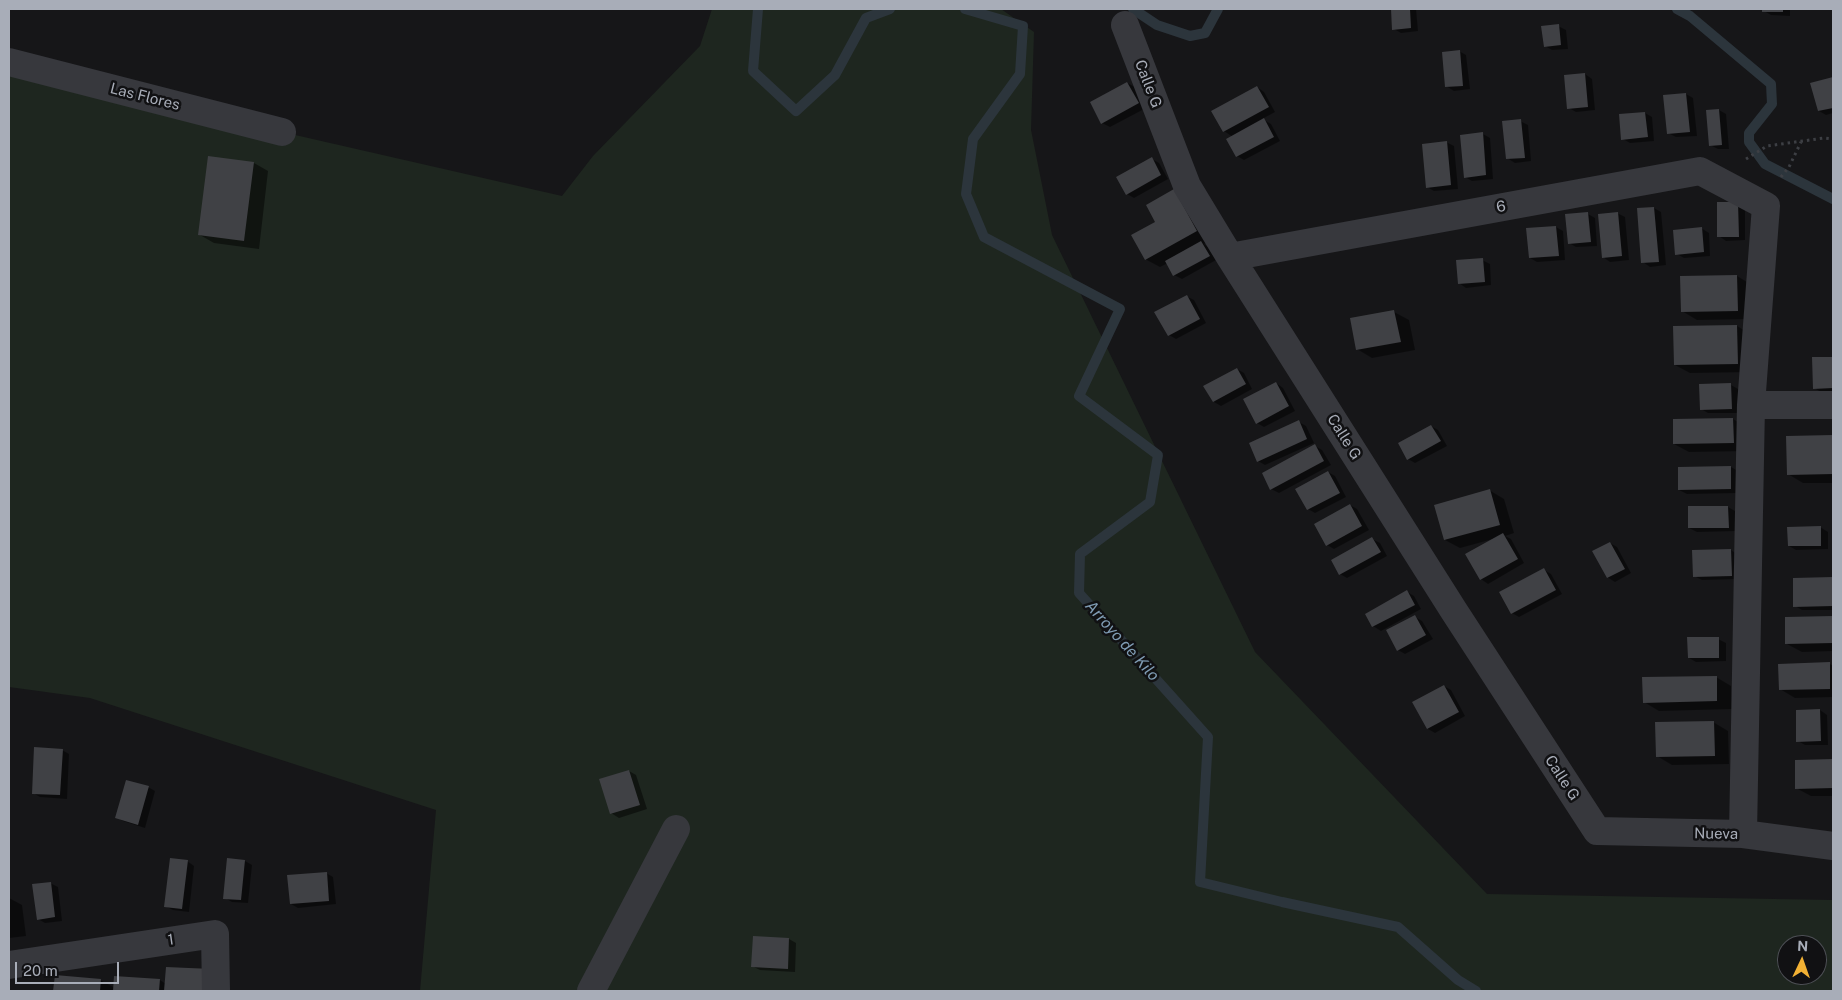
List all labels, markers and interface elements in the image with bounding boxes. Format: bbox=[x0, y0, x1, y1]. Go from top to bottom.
street label: Calle G bbox=[1131, 57, 1165, 111]
street label: Las Flores bbox=[108, 80, 182, 114]
street label: 6 bbox=[1495, 197, 1507, 217]
street label: Calle G bbox=[1323, 411, 1365, 463]
water label: Arroyo de Kilo bbox=[1081, 597, 1163, 685]
street label: Calle G bbox=[1541, 752, 1583, 804]
street label: Nueva bbox=[1694, 825, 1738, 843]
street label: 1 bbox=[167, 931, 175, 949]
north arrow bbox=[1777, 935, 1827, 985]
text: N bbox=[1797, 938, 1809, 954]
scale bar bbox=[18, 952, 121, 984]
text: 20 m bbox=[23, 962, 58, 979]

